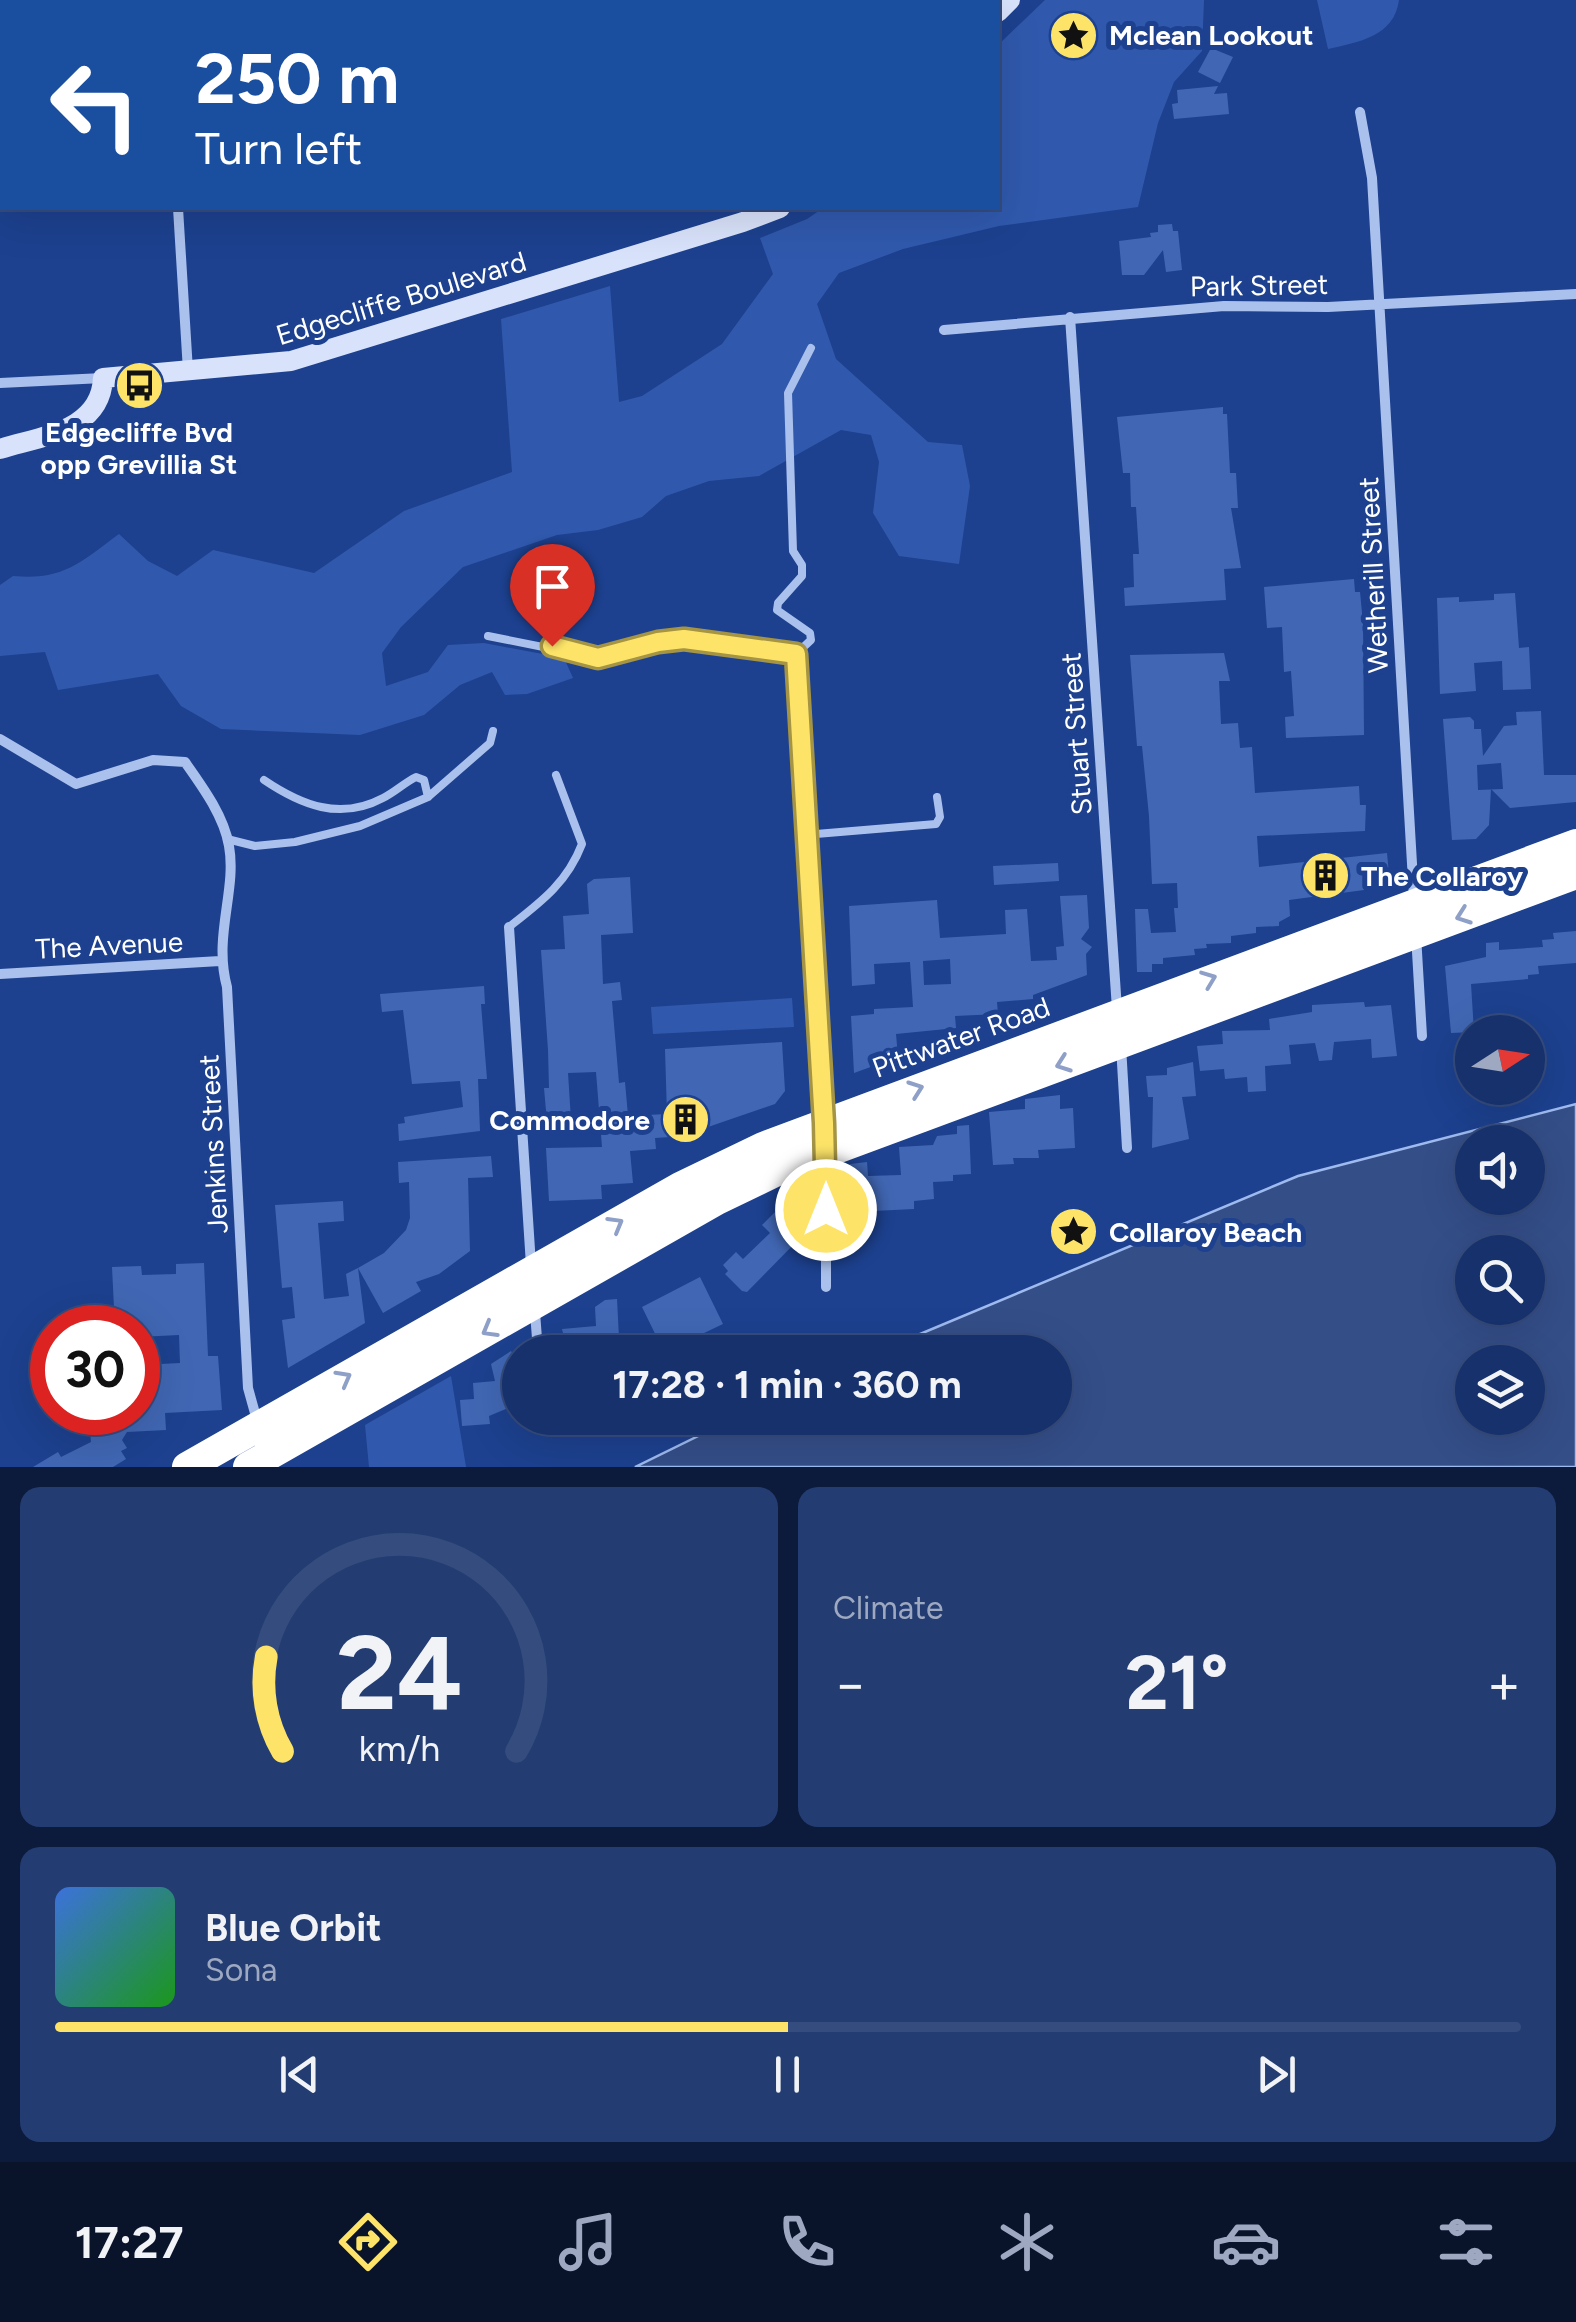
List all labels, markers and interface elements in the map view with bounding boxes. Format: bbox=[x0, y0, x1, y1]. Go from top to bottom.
place icon: Mclean Lookout bbox=[1048, 9, 1100, 61]
place label: Mclean Lookout bbox=[1109, 18, 1314, 52]
text: 250 m bbox=[195, 36, 399, 121]
icon: left bbox=[30, 40, 160, 170]
text: Turn left bbox=[195, 121, 362, 175]
street label: Edgecliffe Boulevard bbox=[272, 244, 530, 352]
street label: Park Street bbox=[1189, 267, 1329, 303]
bus stop icon: Edgecliffe Bvd opp Grevillia St bbox=[113, 359, 165, 411]
place label: Edgecliffe Bvd opp Grevillia St bbox=[41, 415, 237, 481]
street label: Wetherill Street bbox=[1351, 476, 1395, 674]
pin bbox=[510, 544, 595, 647]
icon: arrive bbox=[525, 559, 580, 614]
street label: Stuart Street bbox=[1053, 651, 1099, 817]
building icon: The Collaroy bbox=[1300, 850, 1352, 902]
place label: The Collaroy bbox=[1361, 859, 1524, 893]
one-way arrow bbox=[1456, 904, 1473, 925]
street label: The Avenue bbox=[34, 924, 184, 966]
one-way arrow bbox=[1199, 971, 1217, 991]
street label: Pittwater Road bbox=[868, 989, 1054, 1085]
north arrow bbox=[1455, 1015, 1545, 1105]
map controls bbox=[1455, 1015, 1545, 1435]
one-way arrow bbox=[1056, 1052, 1073, 1073]
street label: Jenkins Street bbox=[191, 1054, 235, 1234]
one-way arrow bbox=[906, 1080, 923, 1101]
building icon: Commodore bbox=[659, 1094, 711, 1146]
place label: Commodore bbox=[489, 1103, 650, 1137]
button: sound bbox=[1455, 1125, 1545, 1215]
position arrow bbox=[774, 1158, 878, 1262]
place icon: Collaroy Beach bbox=[1048, 1206, 1100, 1258]
place label: Collaroy Beach bbox=[1109, 1215, 1302, 1249]
one-way arrow bbox=[605, 1217, 623, 1236]
button: search bbox=[1455, 1235, 1545, 1325]
speed limit sign: 30 bbox=[30, 1305, 160, 1435]
one-way arrow bbox=[482, 1317, 500, 1337]
button: layers bbox=[1455, 1345, 1545, 1435]
text: 17:28 · 1 min · 360 m bbox=[612, 1362, 962, 1408]
one-way arrow bbox=[333, 1370, 351, 1390]
text: Climate bbox=[833, 1589, 944, 1627]
text: 24 bbox=[336, 1610, 462, 1735]
text: 21° bbox=[1125, 1638, 1229, 1728]
text: − bbox=[833, 1651, 867, 1717]
text: + bbox=[1487, 1651, 1521, 1717]
text: km/h bbox=[358, 1727, 440, 1770]
text: Blue Orbit bbox=[205, 1905, 381, 1951]
text: Sona bbox=[205, 1951, 277, 1989]
icon: previous bbox=[272, 2047, 327, 2102]
icon: pause bbox=[760, 2047, 815, 2102]
icon: next bbox=[1249, 2047, 1304, 2102]
icon: directions bbox=[333, 2207, 403, 2277]
icon: music bbox=[553, 2207, 623, 2277]
icon: phone bbox=[772, 2207, 842, 2277]
icon: climate bbox=[992, 2207, 1062, 2277]
icon: car bbox=[1211, 2207, 1281, 2277]
icon: filters bbox=[1431, 2207, 1501, 2277]
text: 17:27 bbox=[75, 2215, 183, 2269]

